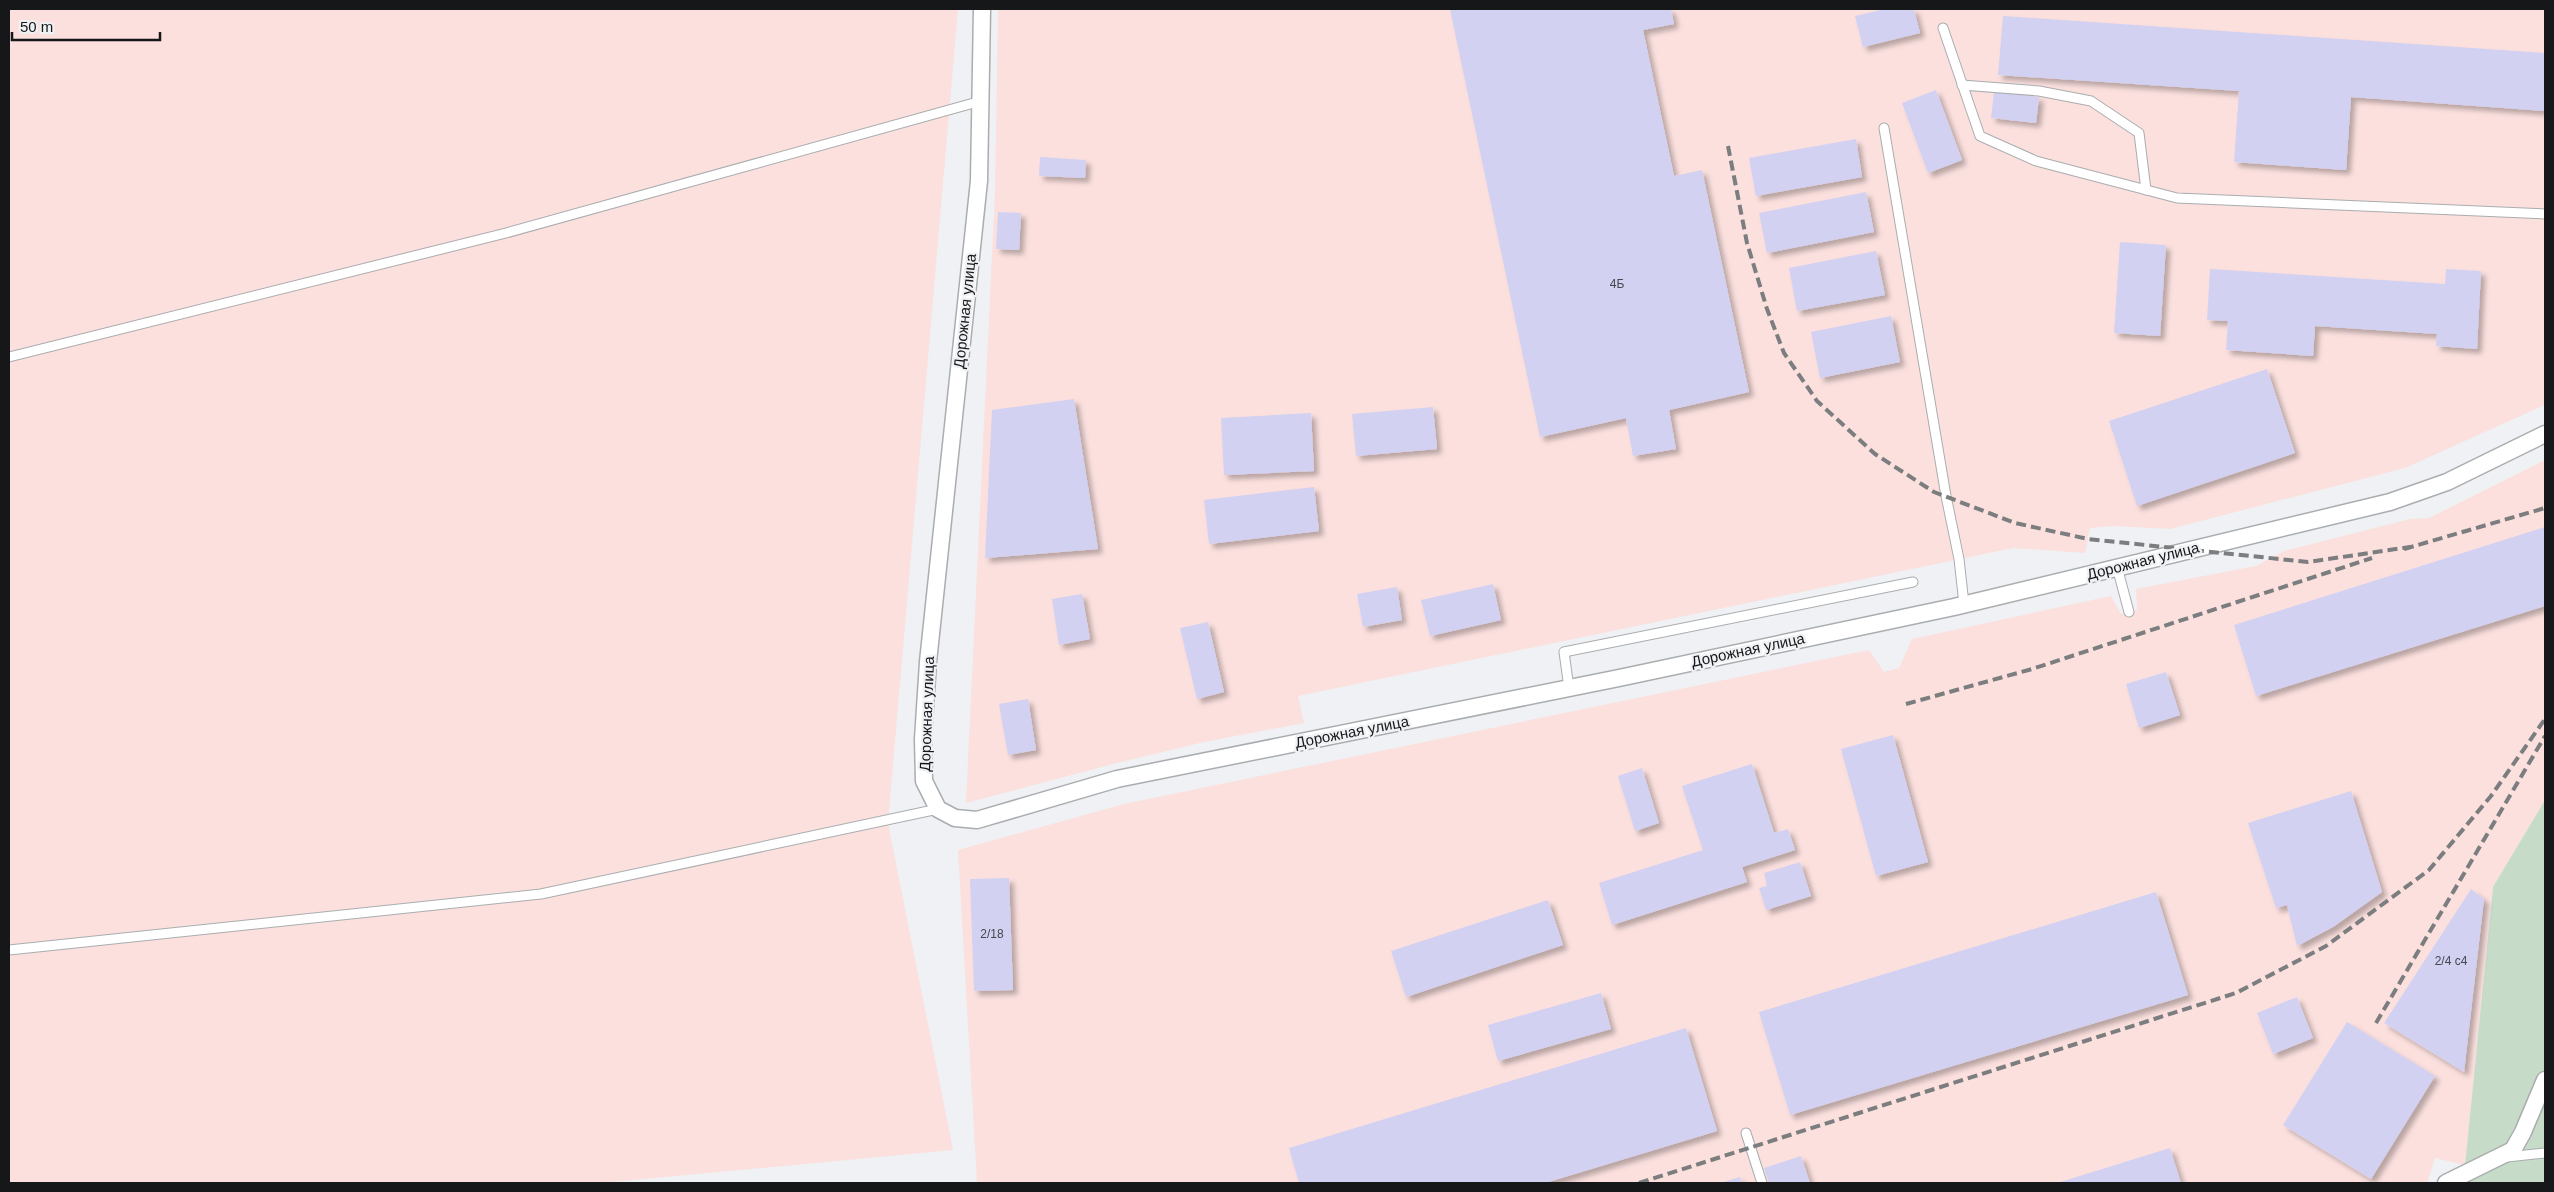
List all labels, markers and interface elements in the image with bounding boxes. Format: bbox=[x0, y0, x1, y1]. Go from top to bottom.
scale bar bbox=[12, 10, 160, 42]
text: 50 m bbox=[20, 18, 53, 35]
street label: Дорожная улица bbox=[950, 252, 979, 369]
house number: 4Б bbox=[1610, 277, 1624, 291]
street label: Дорожная улица bbox=[2085, 538, 2202, 583]
street label: Дорожная улица bbox=[1690, 629, 1807, 670]
street label: Дорожная улица bbox=[916, 655, 937, 772]
street label: Дорожная улица bbox=[1294, 712, 1411, 751]
house number: 2/18 bbox=[980, 927, 1004, 941]
house number: 2/4 с4 bbox=[2435, 954, 2468, 968]

